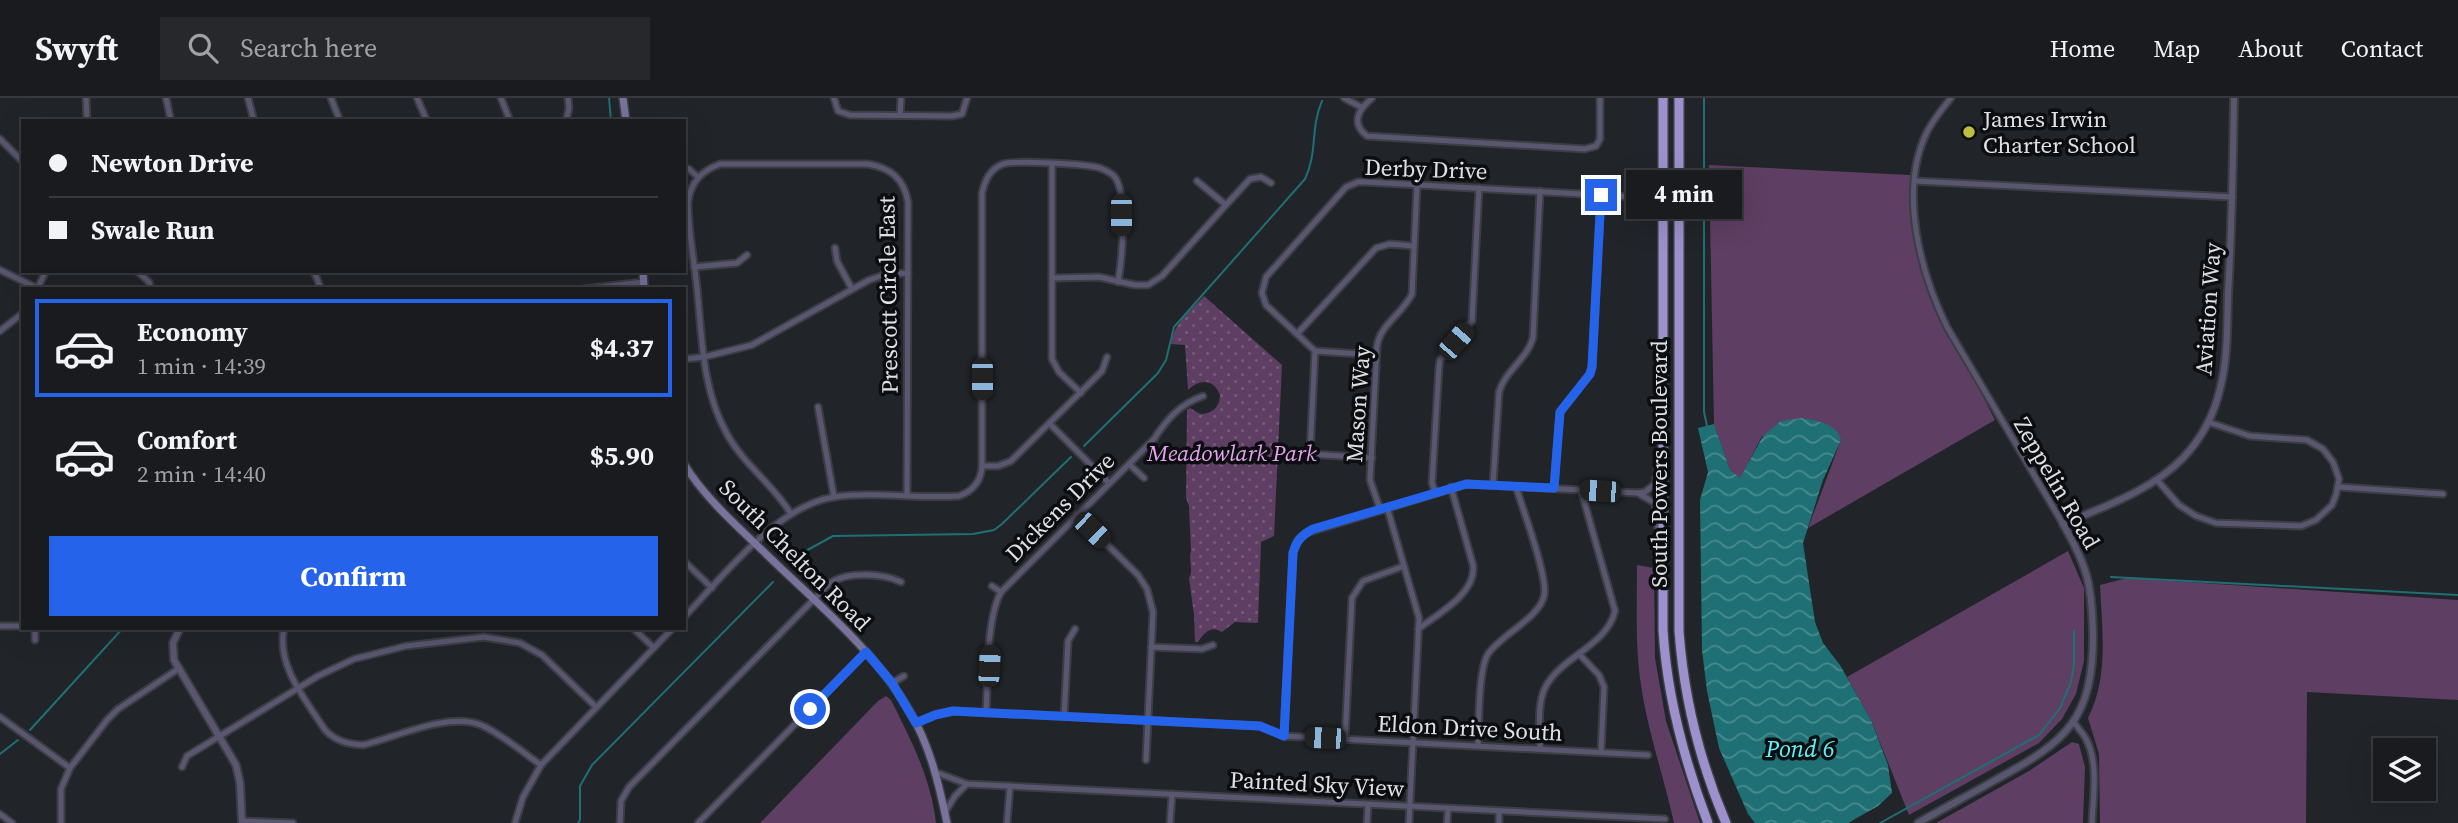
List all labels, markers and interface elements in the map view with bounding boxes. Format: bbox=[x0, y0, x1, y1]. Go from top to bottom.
search box bbox=[160, 17, 650, 80]
text: Swyft bbox=[35, 26, 118, 71]
icon: search bbox=[184, 29, 222, 67]
text: Search here bbox=[240, 30, 377, 66]
text: Home bbox=[2050, 32, 2115, 65]
text: Map bbox=[2153, 32, 2200, 65]
text: About bbox=[2238, 32, 2303, 65]
text: Contact bbox=[2341, 32, 2423, 65]
place label: James Irwin Charter School bbox=[1982, 103, 2136, 161]
marker: James Irwin Charter School bbox=[1961, 124, 1977, 140]
text: Newton Drive bbox=[91, 145, 253, 181]
street label: Derby Drive bbox=[1364, 151, 1488, 187]
callout: 4 min bbox=[1626, 170, 1741, 220]
text: 4 min bbox=[1654, 178, 1714, 210]
route end bbox=[1585, 179, 1617, 211]
car bbox=[1111, 194, 1132, 236]
street label: Prescott Circle East bbox=[870, 195, 906, 394]
text: Swale Run bbox=[91, 212, 215, 248]
street label: Aviation Way bbox=[2187, 241, 2229, 377]
text: Economy bbox=[137, 314, 248, 350]
icon: car bbox=[53, 317, 116, 380]
car bbox=[1435, 318, 1478, 364]
text: $4.37 bbox=[590, 330, 654, 366]
street label: South Powers Boulevard bbox=[1643, 340, 1675, 588]
street label: Mason Way bbox=[1338, 344, 1378, 463]
text: 1 min · 14:39 bbox=[137, 350, 266, 382]
car bbox=[972, 358, 993, 400]
street label: Zeppelin Road bbox=[2006, 411, 2108, 555]
text: Comfort bbox=[137, 422, 237, 458]
icon: car bbox=[53, 425, 116, 488]
park label: Meadowlark Park bbox=[1146, 437, 1317, 469]
text: $5.90 bbox=[590, 438, 654, 474]
street label: Dickens Drive bbox=[998, 445, 1122, 569]
text: 2 min · 14:40 bbox=[137, 458, 266, 490]
street label: South Chelton Road bbox=[712, 472, 878, 638]
car bbox=[1579, 479, 1622, 503]
car bbox=[1070, 508, 1115, 552]
button: Confirm bbox=[49, 536, 658, 616]
car bbox=[978, 644, 1001, 688]
route start bbox=[794, 693, 826, 725]
street label: Eldon Drive South bbox=[1377, 707, 1564, 749]
car bbox=[1304, 727, 1347, 749]
water label: Pond 6 bbox=[1764, 732, 1835, 765]
map controls bbox=[2373, 738, 2436, 801]
button: layers bbox=[2373, 738, 2436, 801]
street label: Painted Sky View bbox=[1229, 763, 1406, 805]

